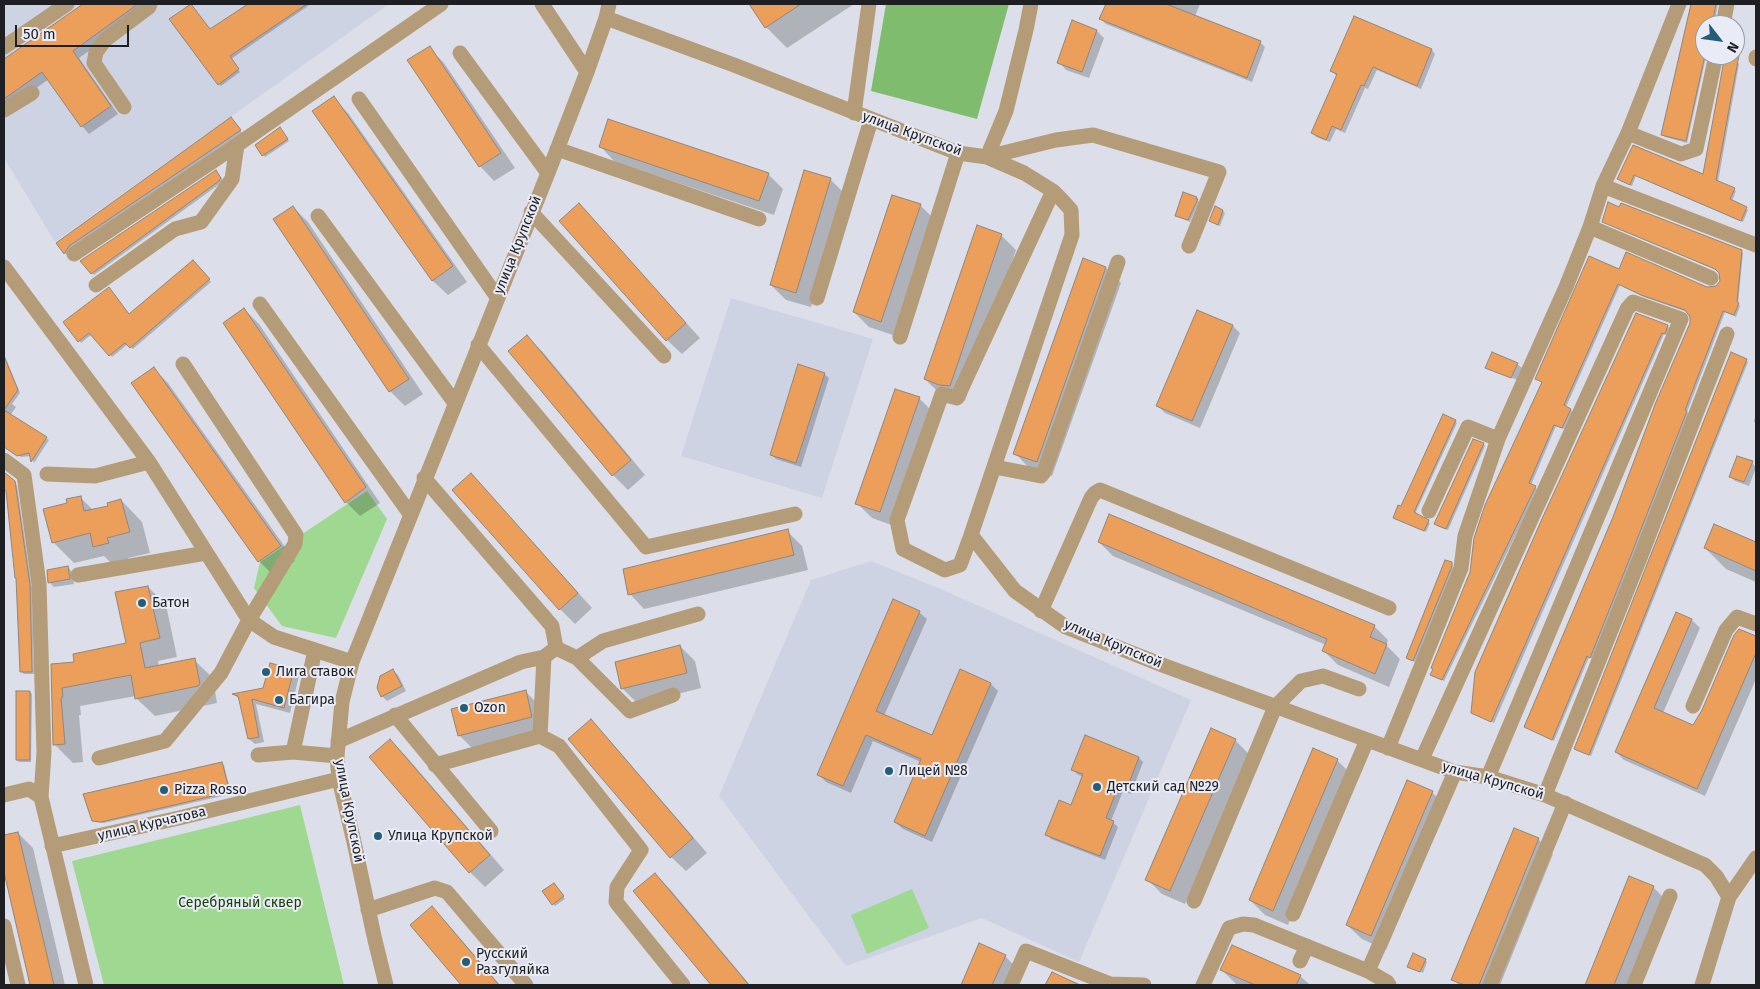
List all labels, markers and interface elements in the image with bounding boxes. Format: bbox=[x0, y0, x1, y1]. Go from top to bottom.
scale bar bbox=[18, 15, 131, 47]
north arrow bbox=[1695, 15, 1745, 65]
text: 50 m bbox=[23, 25, 56, 43]
text: N bbox=[1723, 39, 1742, 56]
street label: улица Крупской bbox=[860, 108, 964, 160]
street label: улица Крупской bbox=[491, 193, 545, 297]
place label: Батон bbox=[152, 595, 190, 611]
marker: Батон bbox=[136, 597, 148, 609]
street label: улица Крупской bbox=[1061, 616, 1165, 672]
place label: Лига ставок bbox=[276, 664, 354, 680]
marker: Лига ставок bbox=[260, 666, 272, 678]
place label: Багира bbox=[289, 692, 335, 708]
marker: Багира bbox=[273, 694, 285, 706]
place label: Ozon bbox=[474, 700, 506, 716]
marker: Ozon bbox=[458, 702, 470, 714]
street label: улица Крупской bbox=[331, 758, 367, 864]
street label: улица Крупской bbox=[1440, 758, 1546, 804]
place label: Лицей №8 bbox=[899, 763, 968, 779]
marker: Лицей №8 bbox=[883, 765, 895, 777]
place label: Детский сад №29 bbox=[1107, 779, 1219, 795]
marker: Детский сад №29 bbox=[1091, 781, 1103, 793]
place label: Pizza Rosso bbox=[174, 782, 247, 798]
marker: Pizza Rosso bbox=[158, 784, 170, 796]
street label: улица Курчатова bbox=[96, 803, 208, 845]
place label: Улица Крупской bbox=[388, 828, 493, 844]
marker: Улица Крупской bbox=[372, 830, 384, 842]
park label: Серебряный сквер bbox=[178, 895, 302, 911]
place label: Русский Разгуляйка bbox=[476, 946, 550, 979]
marker: Русский Разгуляйка bbox=[460, 956, 472, 968]

